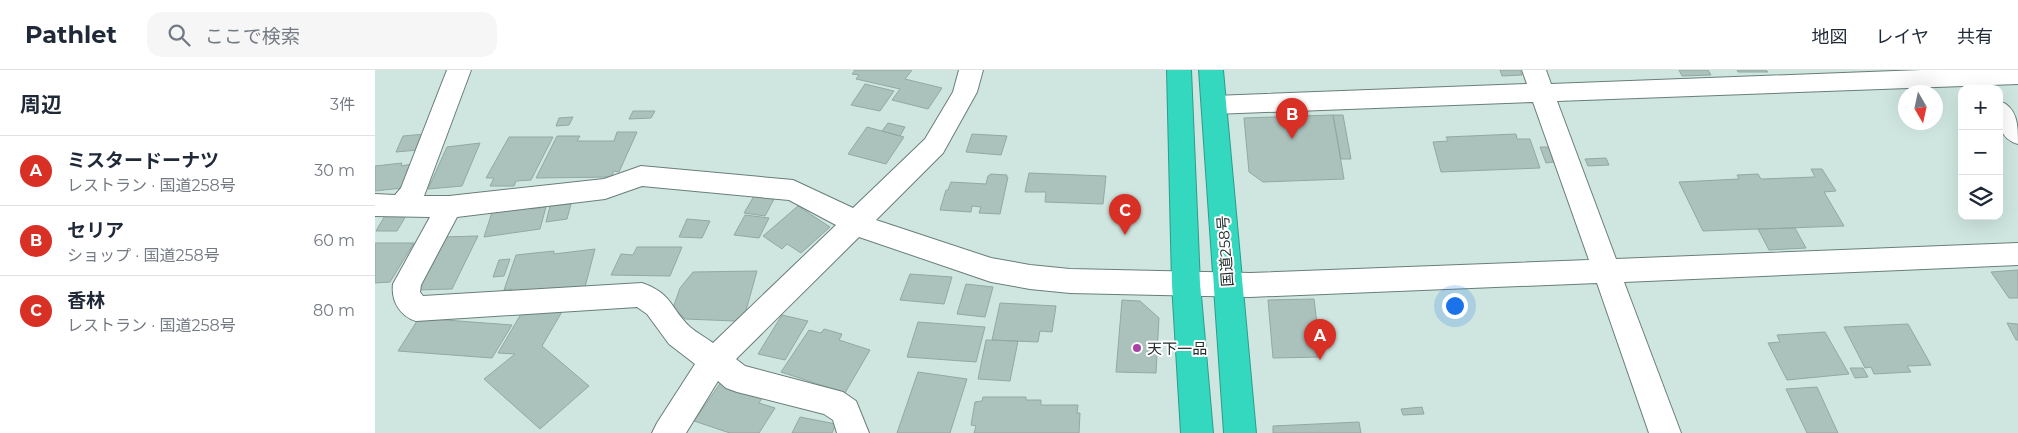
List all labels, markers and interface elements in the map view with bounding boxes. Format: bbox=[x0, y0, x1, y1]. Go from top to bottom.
search box bbox=[147, 12, 497, 57]
text: Pathlet bbox=[25, 20, 117, 49]
icon: search bbox=[165, 21, 193, 49]
text: ここで検索 bbox=[205, 25, 300, 48]
text: 地図 bbox=[1812, 26, 1848, 48]
text: レイヤ bbox=[1876, 26, 1929, 48]
text: 共有 bbox=[1957, 26, 1993, 48]
north arrow bbox=[1898, 85, 1943, 130]
map controls bbox=[1958, 85, 2003, 220]
button: + bbox=[1958, 85, 2003, 130]
text: 周辺 bbox=[20, 92, 62, 117]
text: 3件 bbox=[330, 95, 355, 114]
pin: B bbox=[1276, 98, 1308, 139]
button: − bbox=[1958, 130, 2003, 175]
text: ミスタードーナツ bbox=[67, 149, 219, 172]
text: A bbox=[30, 161, 42, 180]
text: 30 m bbox=[314, 161, 355, 180]
button: layers bbox=[1958, 175, 2003, 220]
text: レストラン · 国道258号 bbox=[67, 176, 236, 195]
pin: C bbox=[1109, 194, 1141, 235]
street label: 国道258号 bbox=[1213, 215, 1237, 287]
text: セリア bbox=[67, 219, 124, 242]
text: B bbox=[30, 231, 42, 250]
text: 60 m bbox=[313, 231, 355, 250]
text: ショップ · 国道258号 bbox=[67, 246, 220, 265]
text: 香林 bbox=[67, 289, 105, 312]
your location bbox=[1442, 293, 1468, 319]
text: C bbox=[30, 301, 42, 320]
text: 80 m bbox=[313, 301, 355, 320]
text: レストラン · 国道258号 bbox=[67, 316, 236, 335]
pin: A bbox=[1304, 319, 1336, 360]
place label: 天下一品 bbox=[1147, 339, 1207, 358]
marker: 天下一品 bbox=[1131, 342, 1143, 354]

